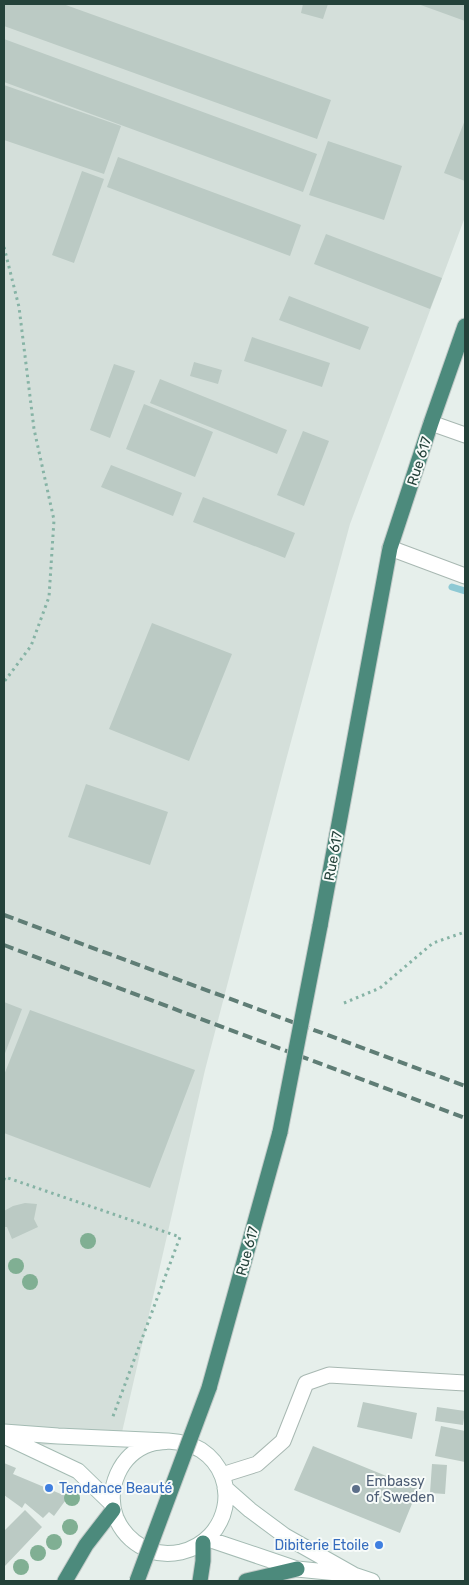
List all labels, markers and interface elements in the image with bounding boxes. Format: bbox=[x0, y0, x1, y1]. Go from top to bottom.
street label: Rue 617 bbox=[404, 435, 435, 488]
street label: Rue 617 bbox=[321, 830, 346, 882]
street label: Rue 617 bbox=[233, 1225, 262, 1278]
place label: Embassy of Sweden bbox=[366, 1473, 435, 1506]
place label: Tendance Beauté bbox=[59, 1480, 172, 1497]
marker: Tendance Beauté bbox=[43, 1482, 55, 1494]
marker: Embassy of Sweden bbox=[350, 1483, 362, 1495]
place label: Dibiterie Etoile bbox=[274, 1537, 369, 1554]
marker: Dibiterie Etoile bbox=[373, 1539, 385, 1551]

